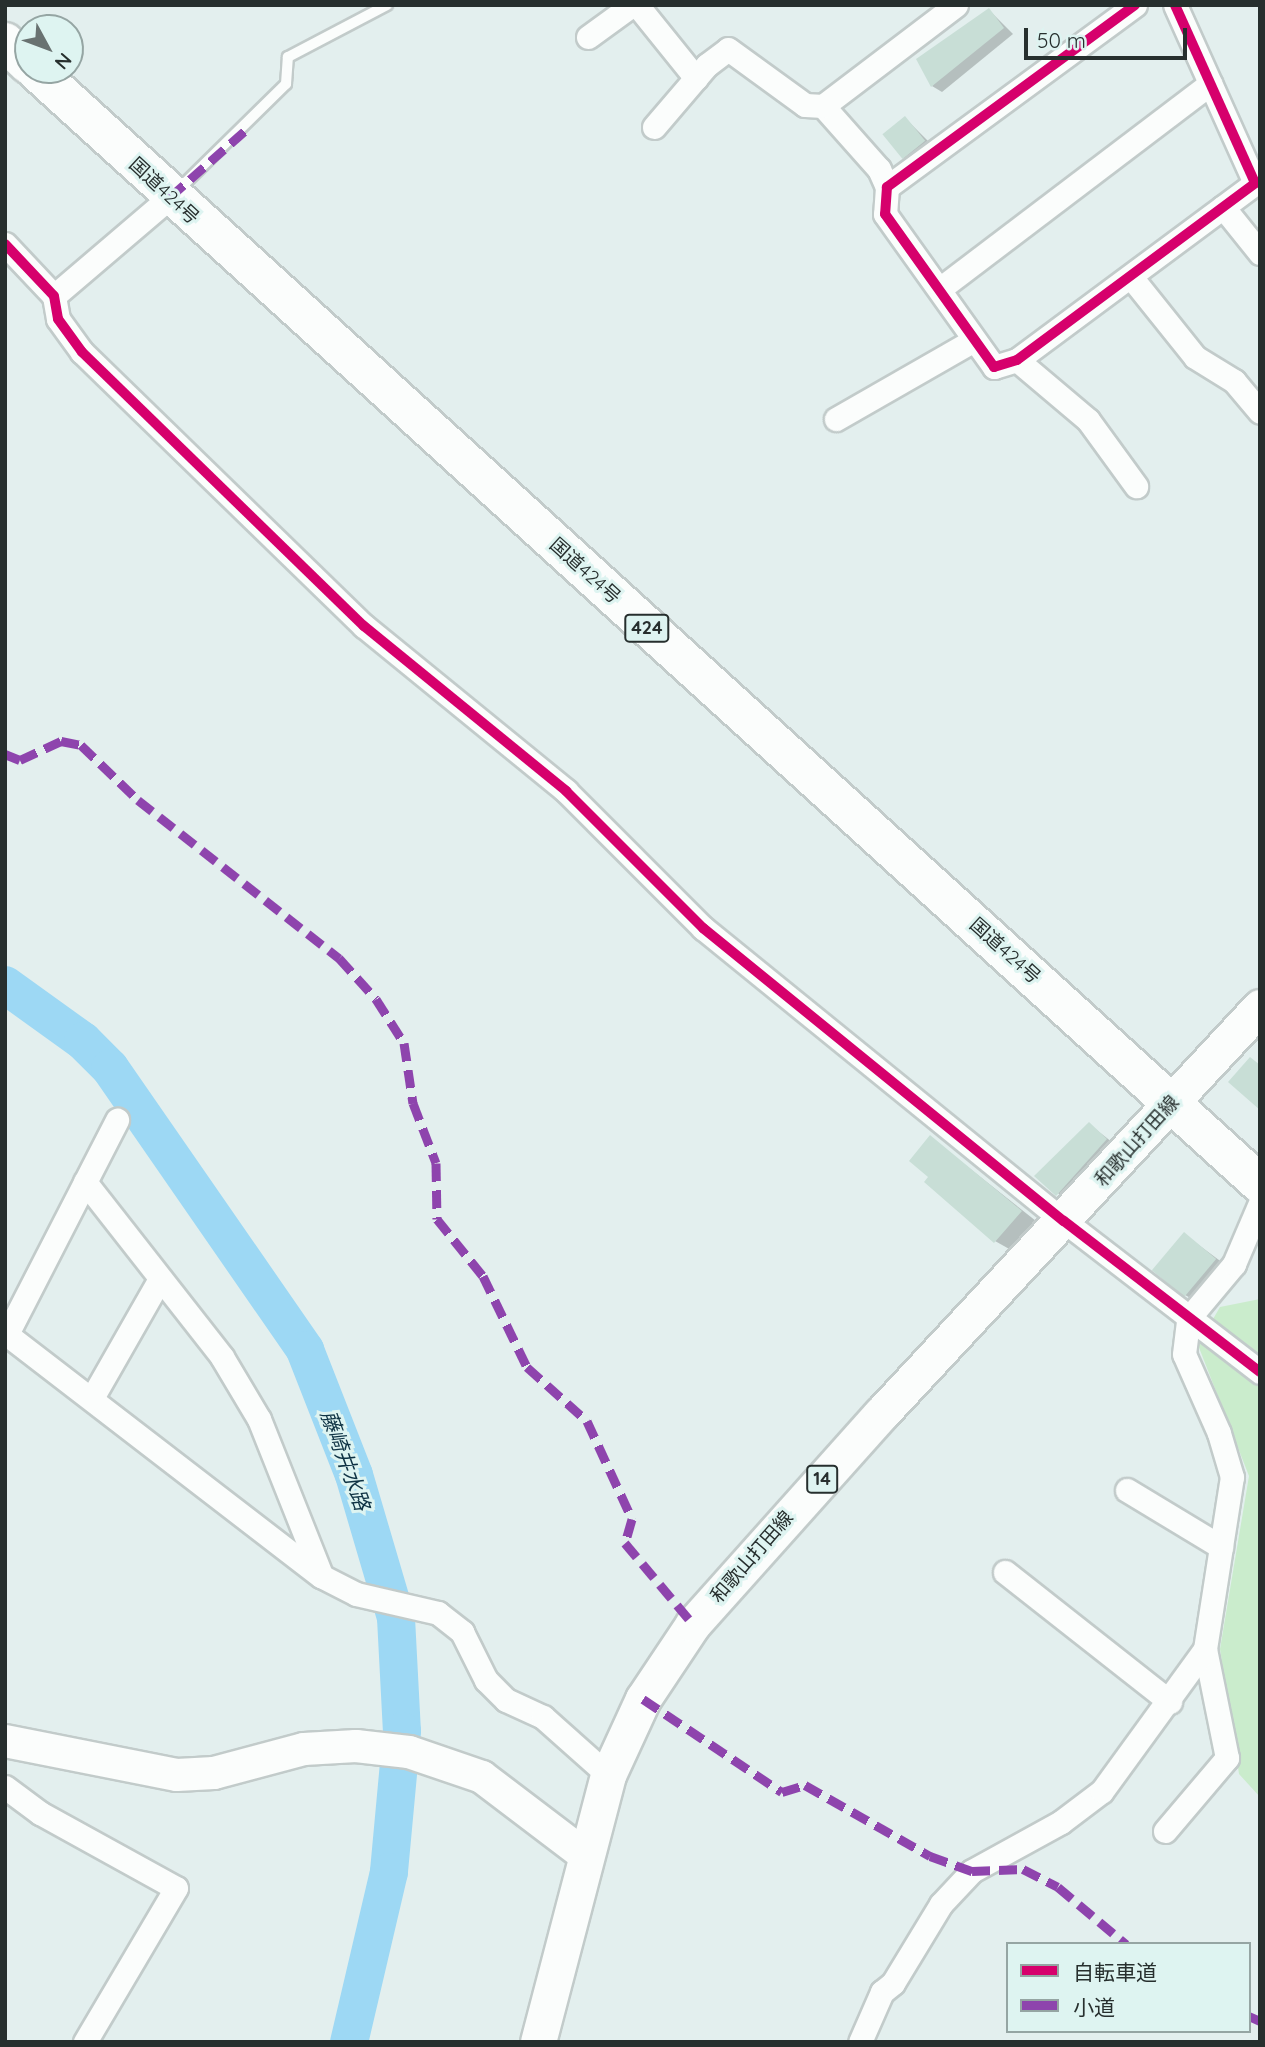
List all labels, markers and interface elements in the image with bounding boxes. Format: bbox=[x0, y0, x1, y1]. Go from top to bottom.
north arrow bbox=[14, 14, 84, 84]
scale bar bbox=[1027, 14, 1190, 58]
text: 50 m bbox=[1037, 27, 1086, 53]
text: N bbox=[50, 48, 77, 75]
street label: 国道424号 bbox=[124, 153, 204, 229]
street label: 国道424号 bbox=[545, 533, 625, 609]
road number: 424 bbox=[624, 614, 670, 642]
street label: 国道424号 bbox=[965, 913, 1045, 989]
street label: 和歌山打田線 bbox=[1090, 1091, 1184, 1191]
water label: 藤崎井水路 bbox=[316, 1406, 376, 1514]
road number: 14 bbox=[804, 1464, 840, 1494]
street label: 和歌山打田線 bbox=[706, 1507, 798, 1607]
legend bbox=[1006, 1942, 1251, 2033]
text: 自転車道 bbox=[1073, 1959, 1157, 1985]
text: 小道 bbox=[1073, 1994, 1115, 2020]

